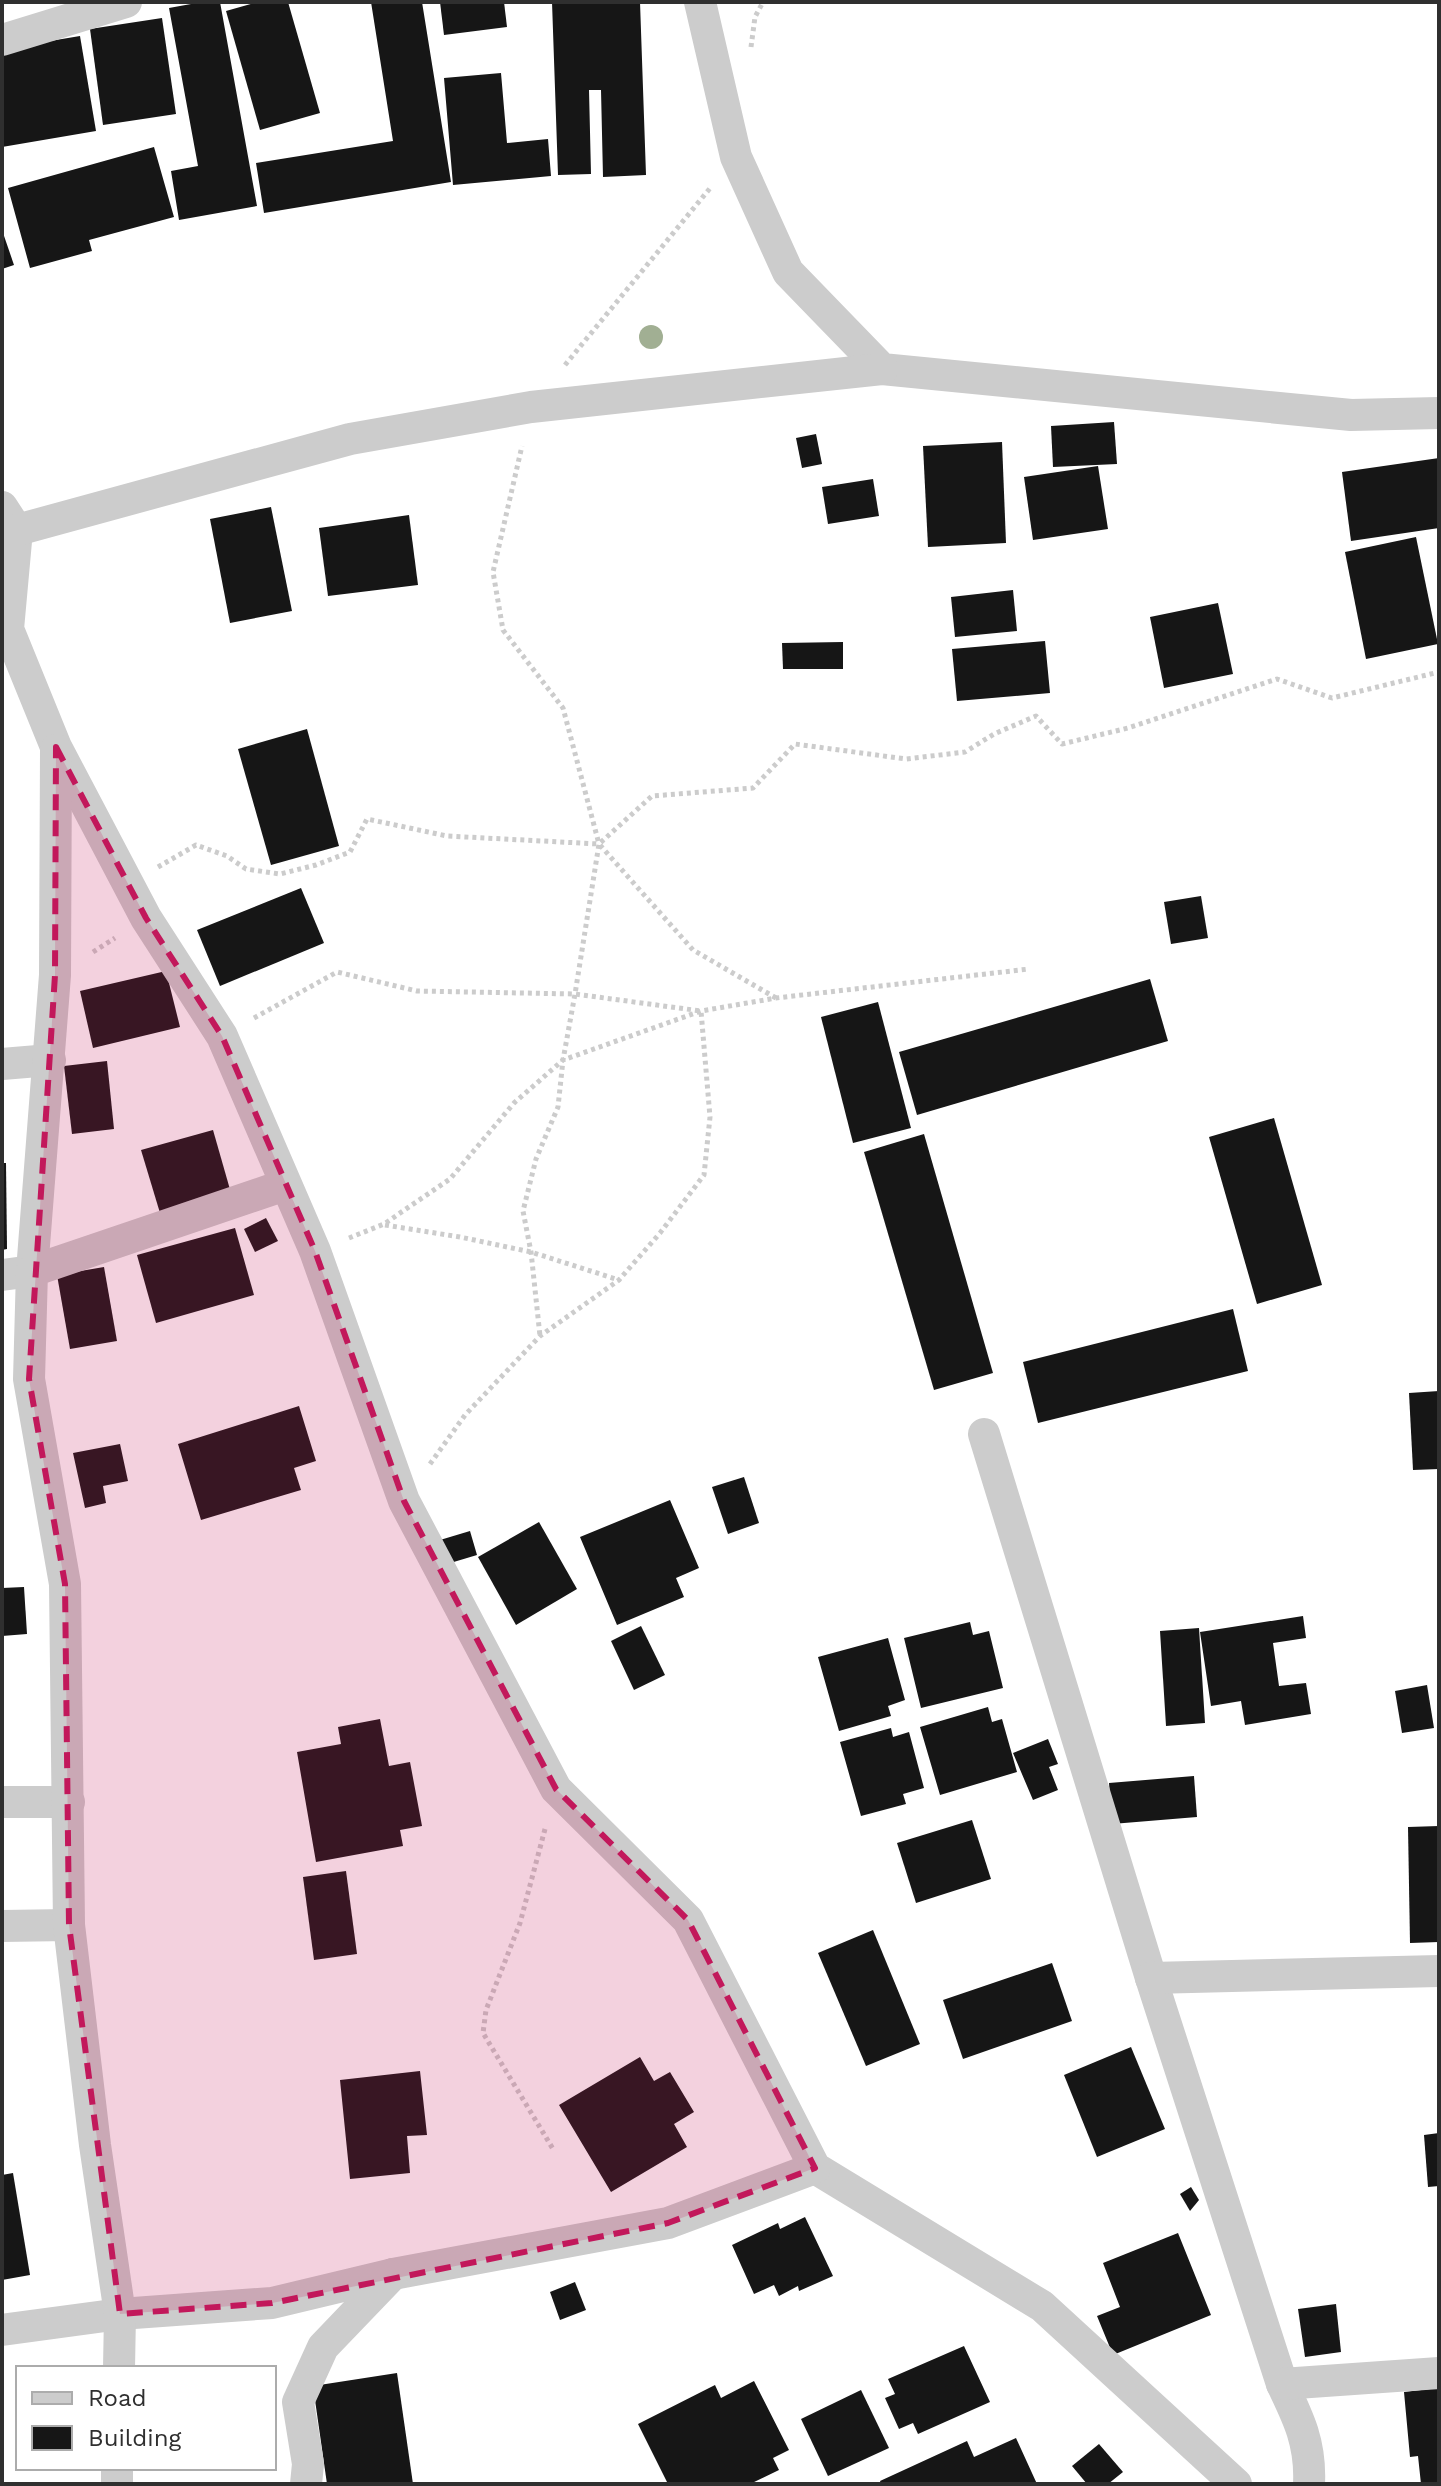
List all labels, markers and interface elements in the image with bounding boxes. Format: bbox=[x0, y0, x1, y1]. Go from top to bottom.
legend bbox=[16, 2366, 276, 2470]
text: Road bbox=[88, 2384, 147, 2412]
text: Building bbox=[88, 2424, 181, 2452]

